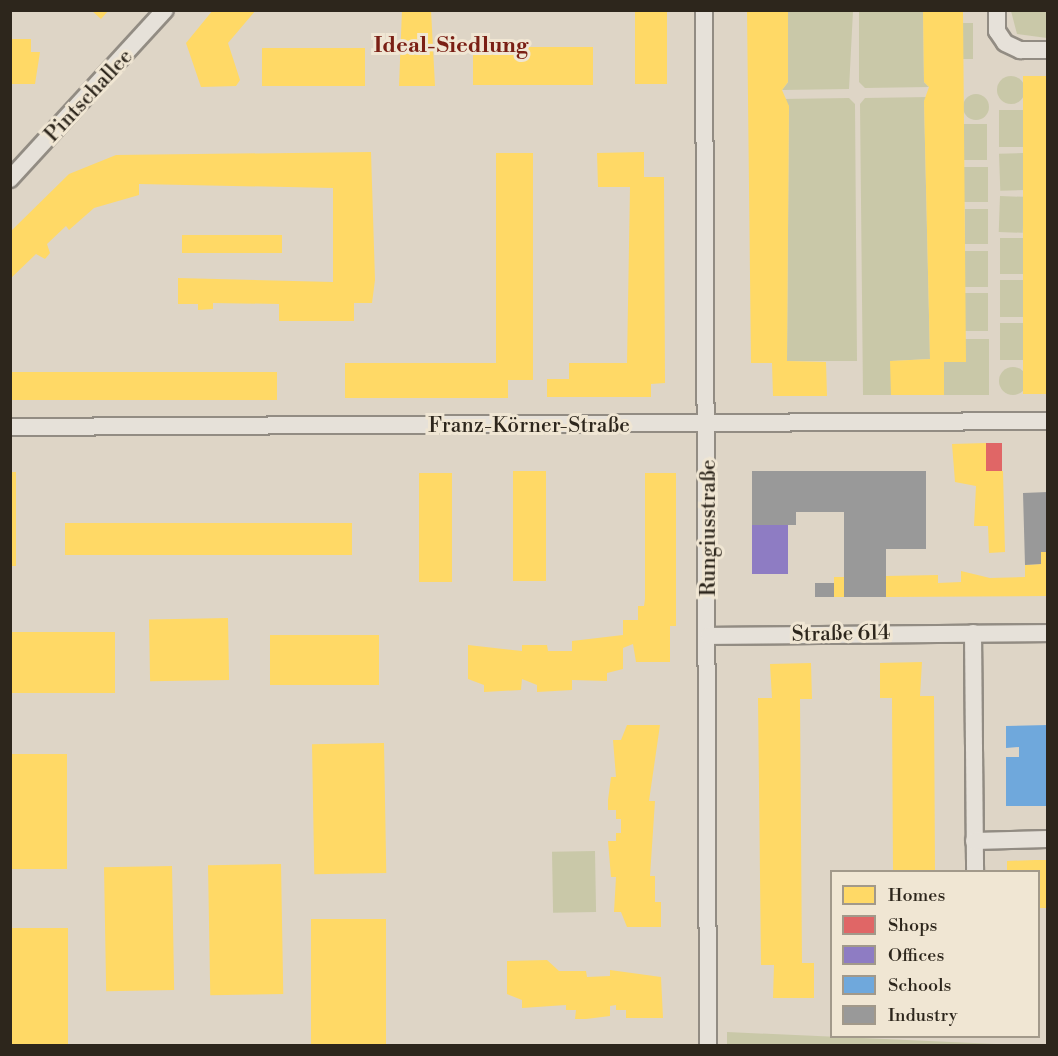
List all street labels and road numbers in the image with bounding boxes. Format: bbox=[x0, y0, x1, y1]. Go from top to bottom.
street label: Pintschallee bbox=[40, 44, 138, 148]
street label: Franz-Körner-Straße bbox=[428, 413, 630, 439]
street label: Rungiusstraße bbox=[696, 460, 722, 596]
street label: Straße 614 bbox=[791, 621, 891, 647]

